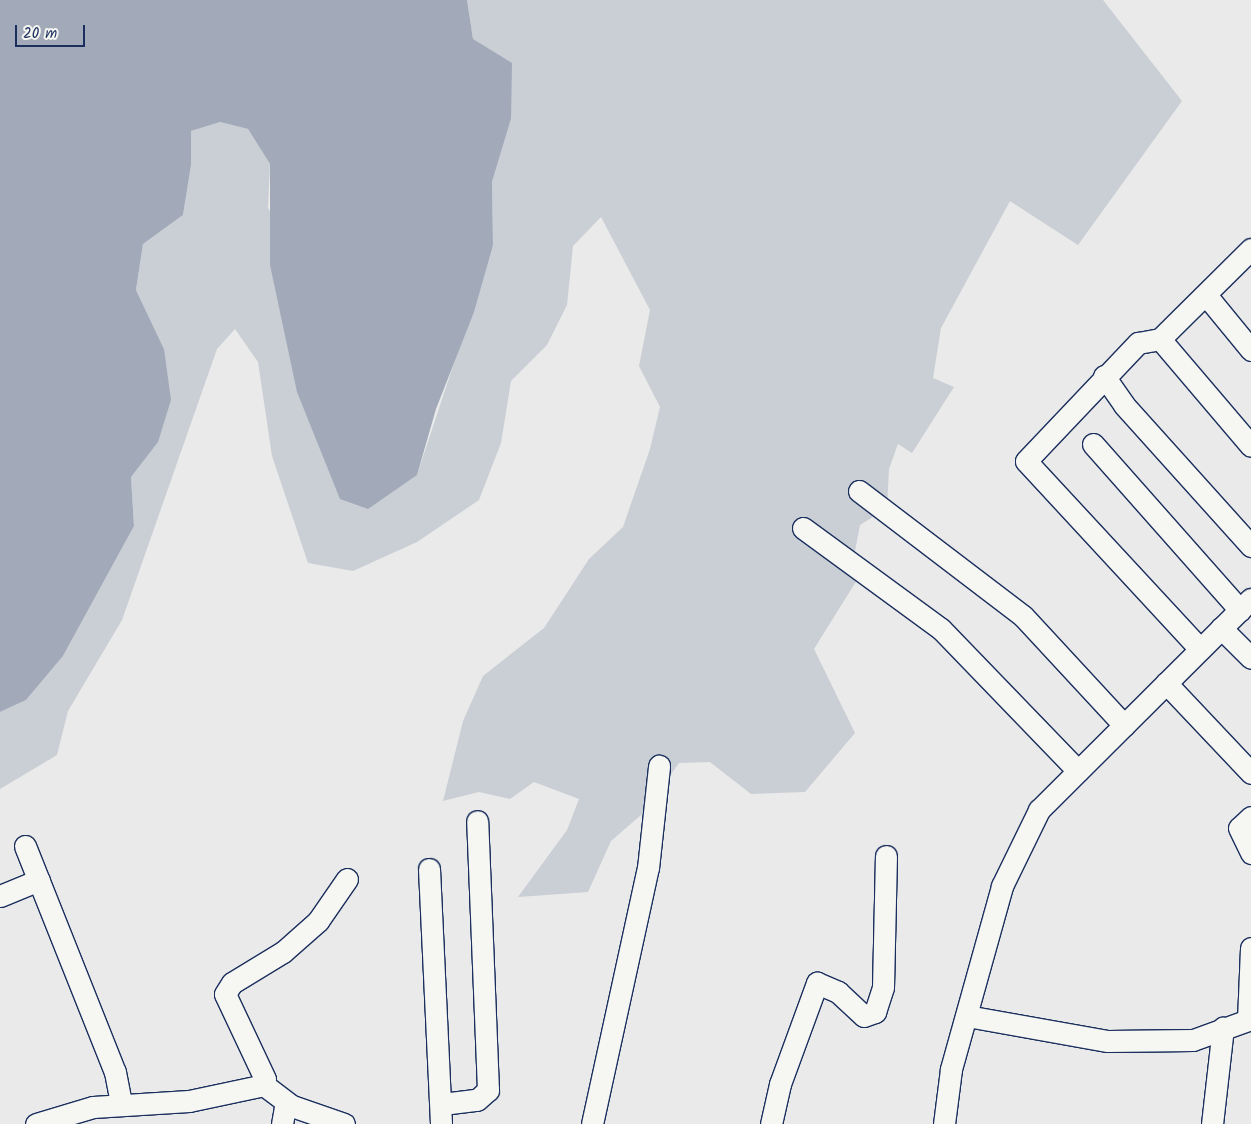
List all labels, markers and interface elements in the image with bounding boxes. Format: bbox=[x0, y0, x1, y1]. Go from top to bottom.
scale bar bbox=[18, 15, 88, 47]
text: 20 m bbox=[23, 22, 57, 46]

